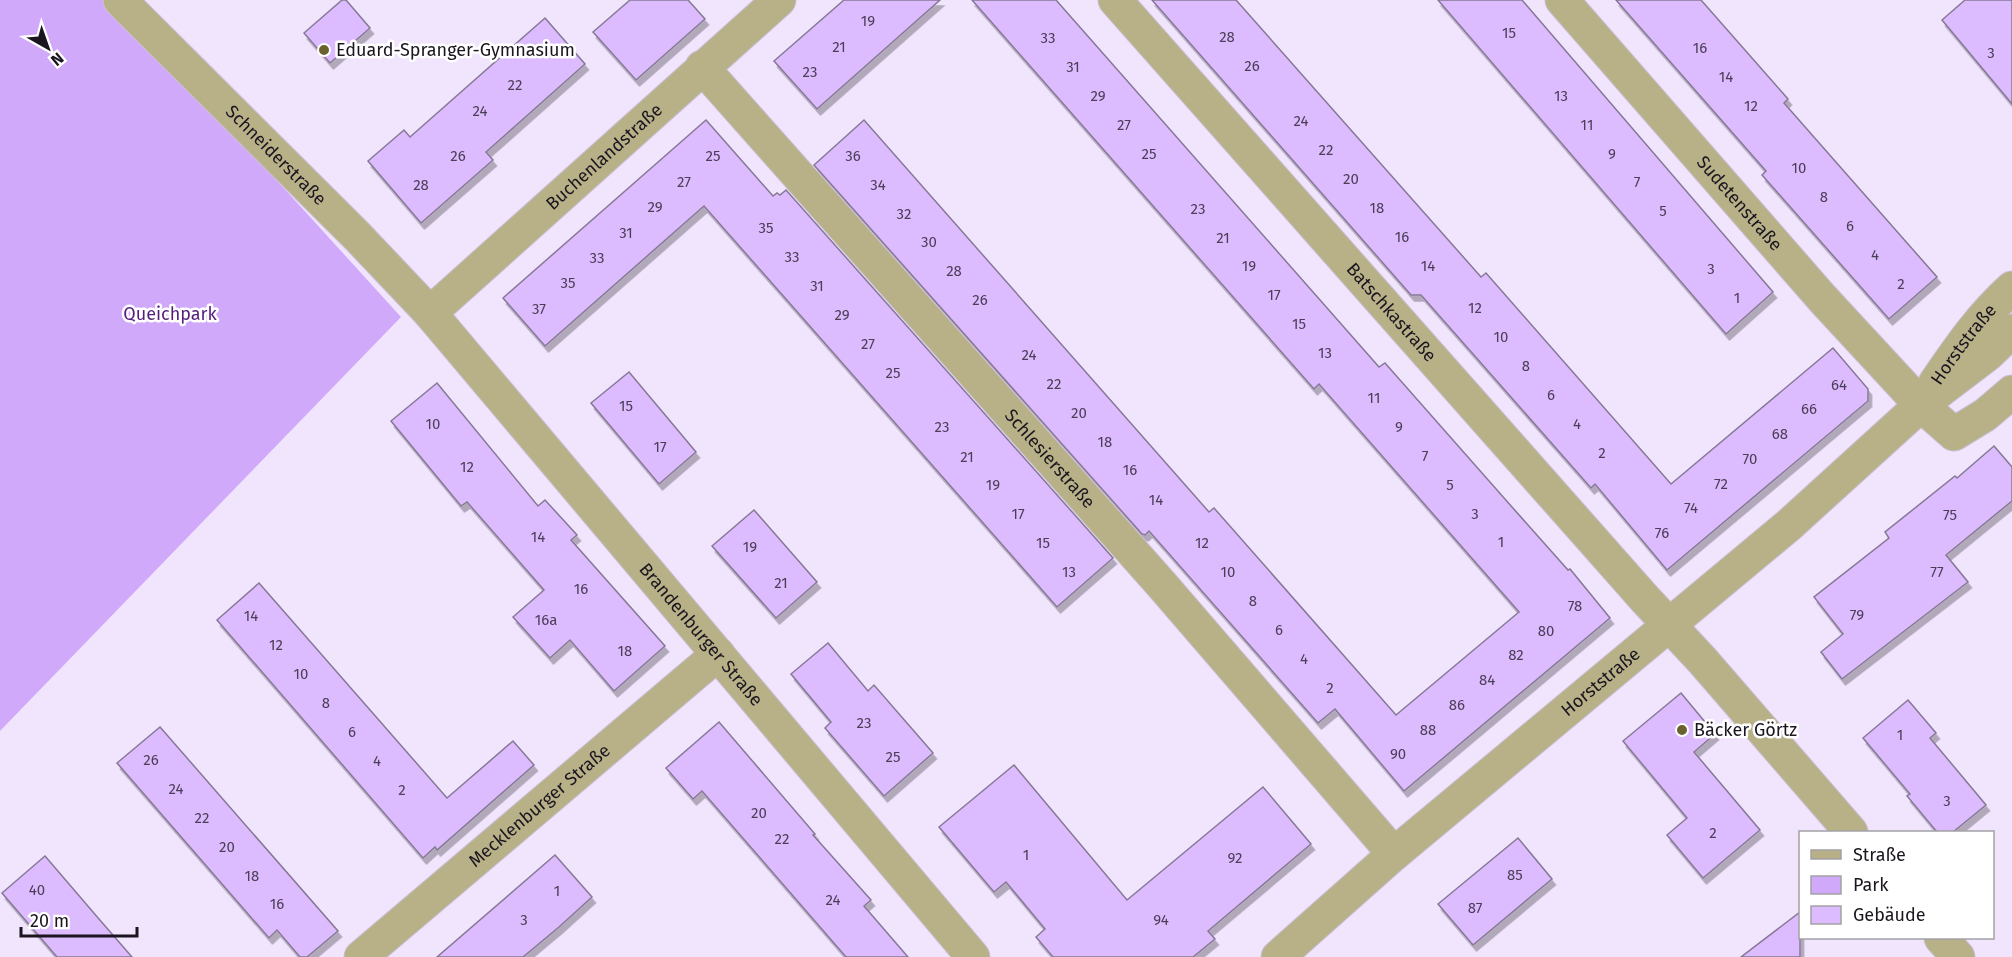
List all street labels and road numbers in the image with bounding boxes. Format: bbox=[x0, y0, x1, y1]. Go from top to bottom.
street label: Buchenlandstraße bbox=[541, 99, 667, 215]
street label: Schneiderstraße bbox=[221, 100, 331, 210]
street label: Sudetenstraße bbox=[1692, 151, 1787, 256]
street label: Batschkastraße bbox=[1342, 258, 1441, 366]
street label: Horststraße bbox=[1926, 299, 2001, 389]
street label: Schlesierstraße bbox=[1000, 405, 1100, 513]
street label: Brandenburger Straße bbox=[635, 558, 768, 710]
street label: Horststraße bbox=[1557, 643, 1644, 721]
street label: Mecklenburger Straße bbox=[464, 739, 615, 872]

